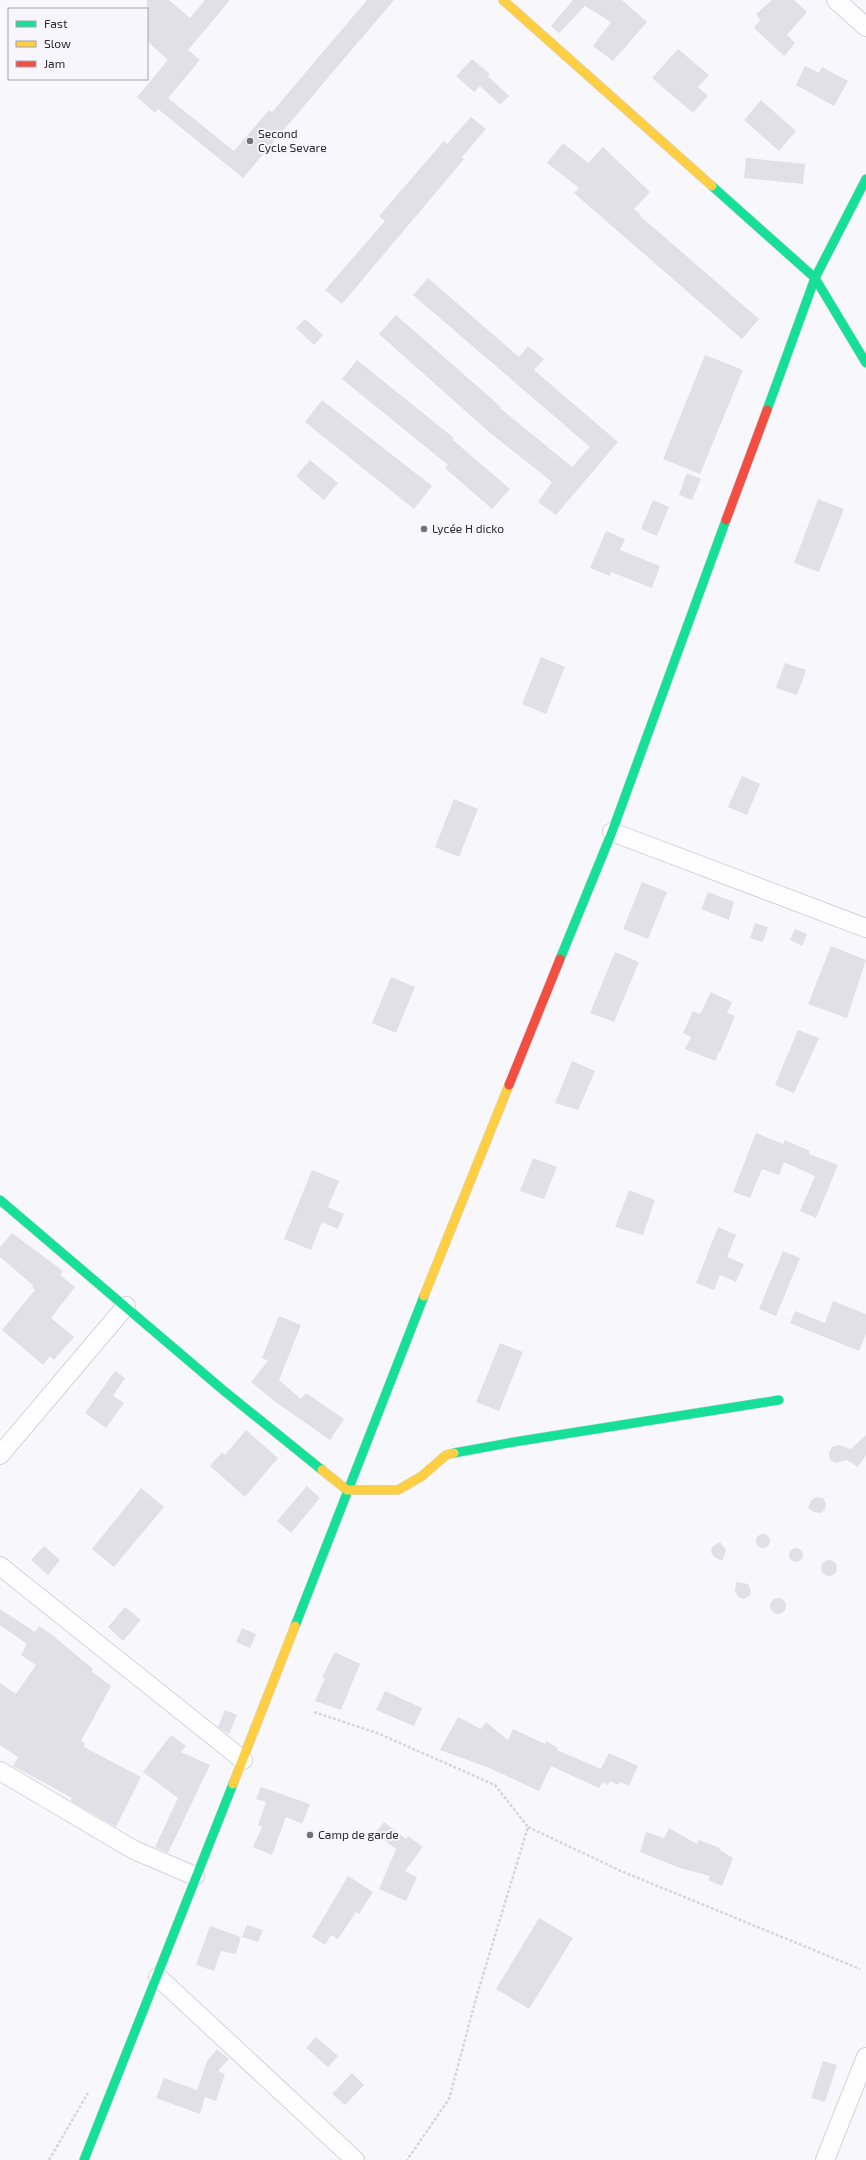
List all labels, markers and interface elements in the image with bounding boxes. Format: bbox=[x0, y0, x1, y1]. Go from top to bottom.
legend bbox=[8, 8, 148, 80]
text: Fast bbox=[44, 16, 68, 30]
text: Slow bbox=[44, 36, 71, 50]
text: Jam bbox=[44, 56, 65, 70]
place label: Second Cycle Sevare bbox=[258, 126, 327, 154]
marker: Second Cycle Sevare bbox=[245, 136, 255, 146]
place label: Lycée H dicko bbox=[432, 521, 504, 535]
marker: Lycée H dicko bbox=[419, 524, 429, 534]
place label: Camp de garde bbox=[318, 1827, 399, 1841]
marker: Camp de garde bbox=[305, 1830, 315, 1840]

